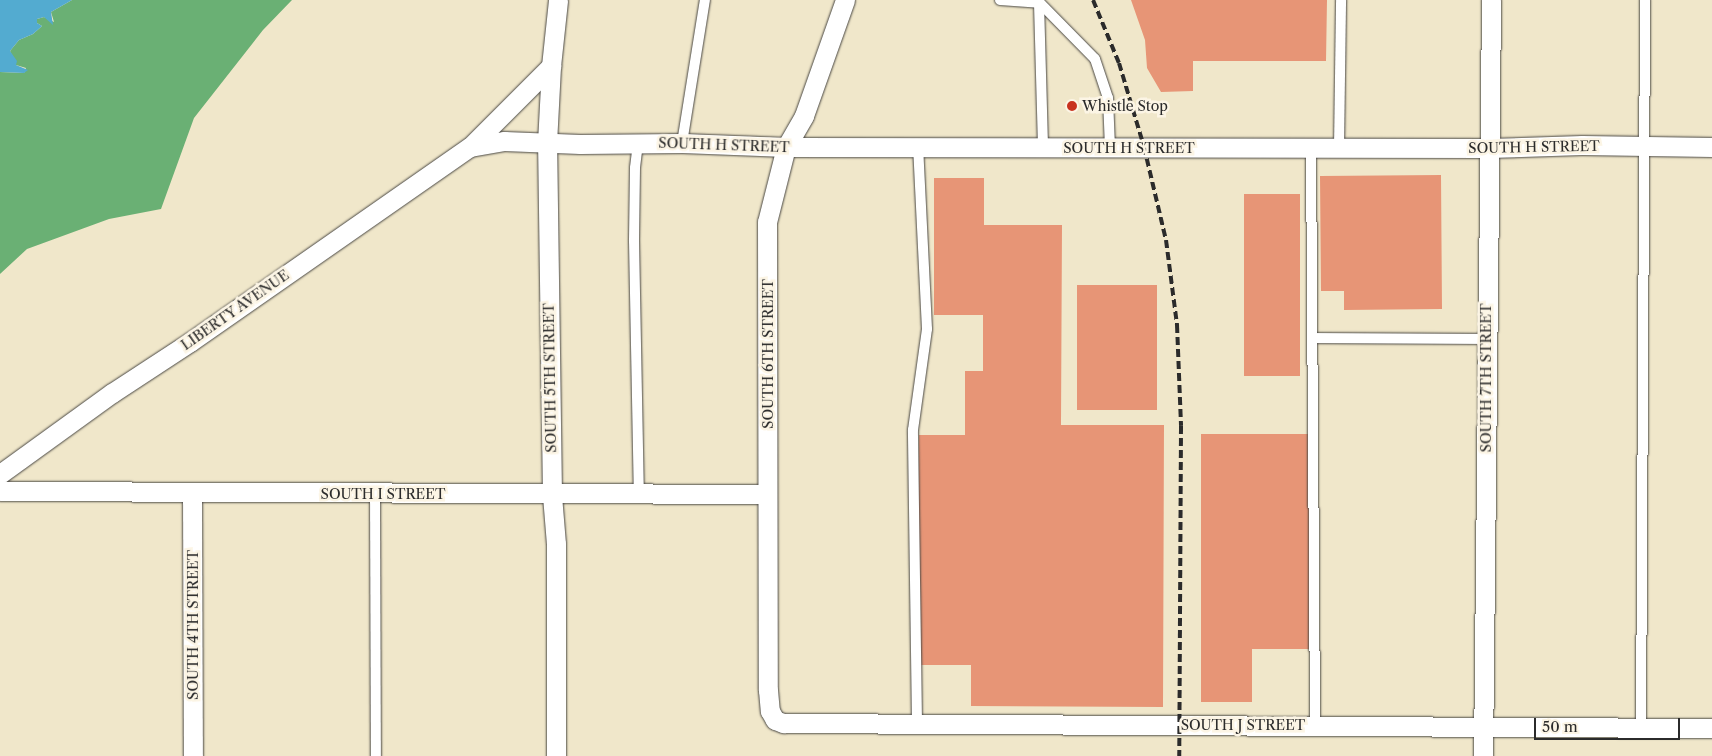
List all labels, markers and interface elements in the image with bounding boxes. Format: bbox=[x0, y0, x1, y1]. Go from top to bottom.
place label: Whistle Stop bbox=[1082, 98, 1168, 114]
marker: Whistle Stop bbox=[1066, 100, 1078, 112]
street label: SOUTH H STREET bbox=[658, 134, 790, 156]
street label: SOUTH H STREET bbox=[1468, 137, 1600, 157]
street label: SOUTH H STREET bbox=[1063, 140, 1195, 156]
street label: LIBERTY AVENUE bbox=[177, 266, 293, 354]
street label: SOUTH 6TH STREET bbox=[760, 279, 776, 429]
street label: SOUTH 5TH STREET bbox=[540, 303, 560, 453]
street label: SOUTH 7TH STREET bbox=[1478, 304, 1494, 452]
street label: SOUTH I STREET bbox=[321, 486, 445, 502]
street label: SOUTH 4TH STREET bbox=[185, 550, 201, 700]
scale bar bbox=[1537, 708, 1683, 740]
street label: SOUTH J STREET bbox=[1181, 717, 1305, 733]
text: 50 m bbox=[1542, 717, 1578, 736]

